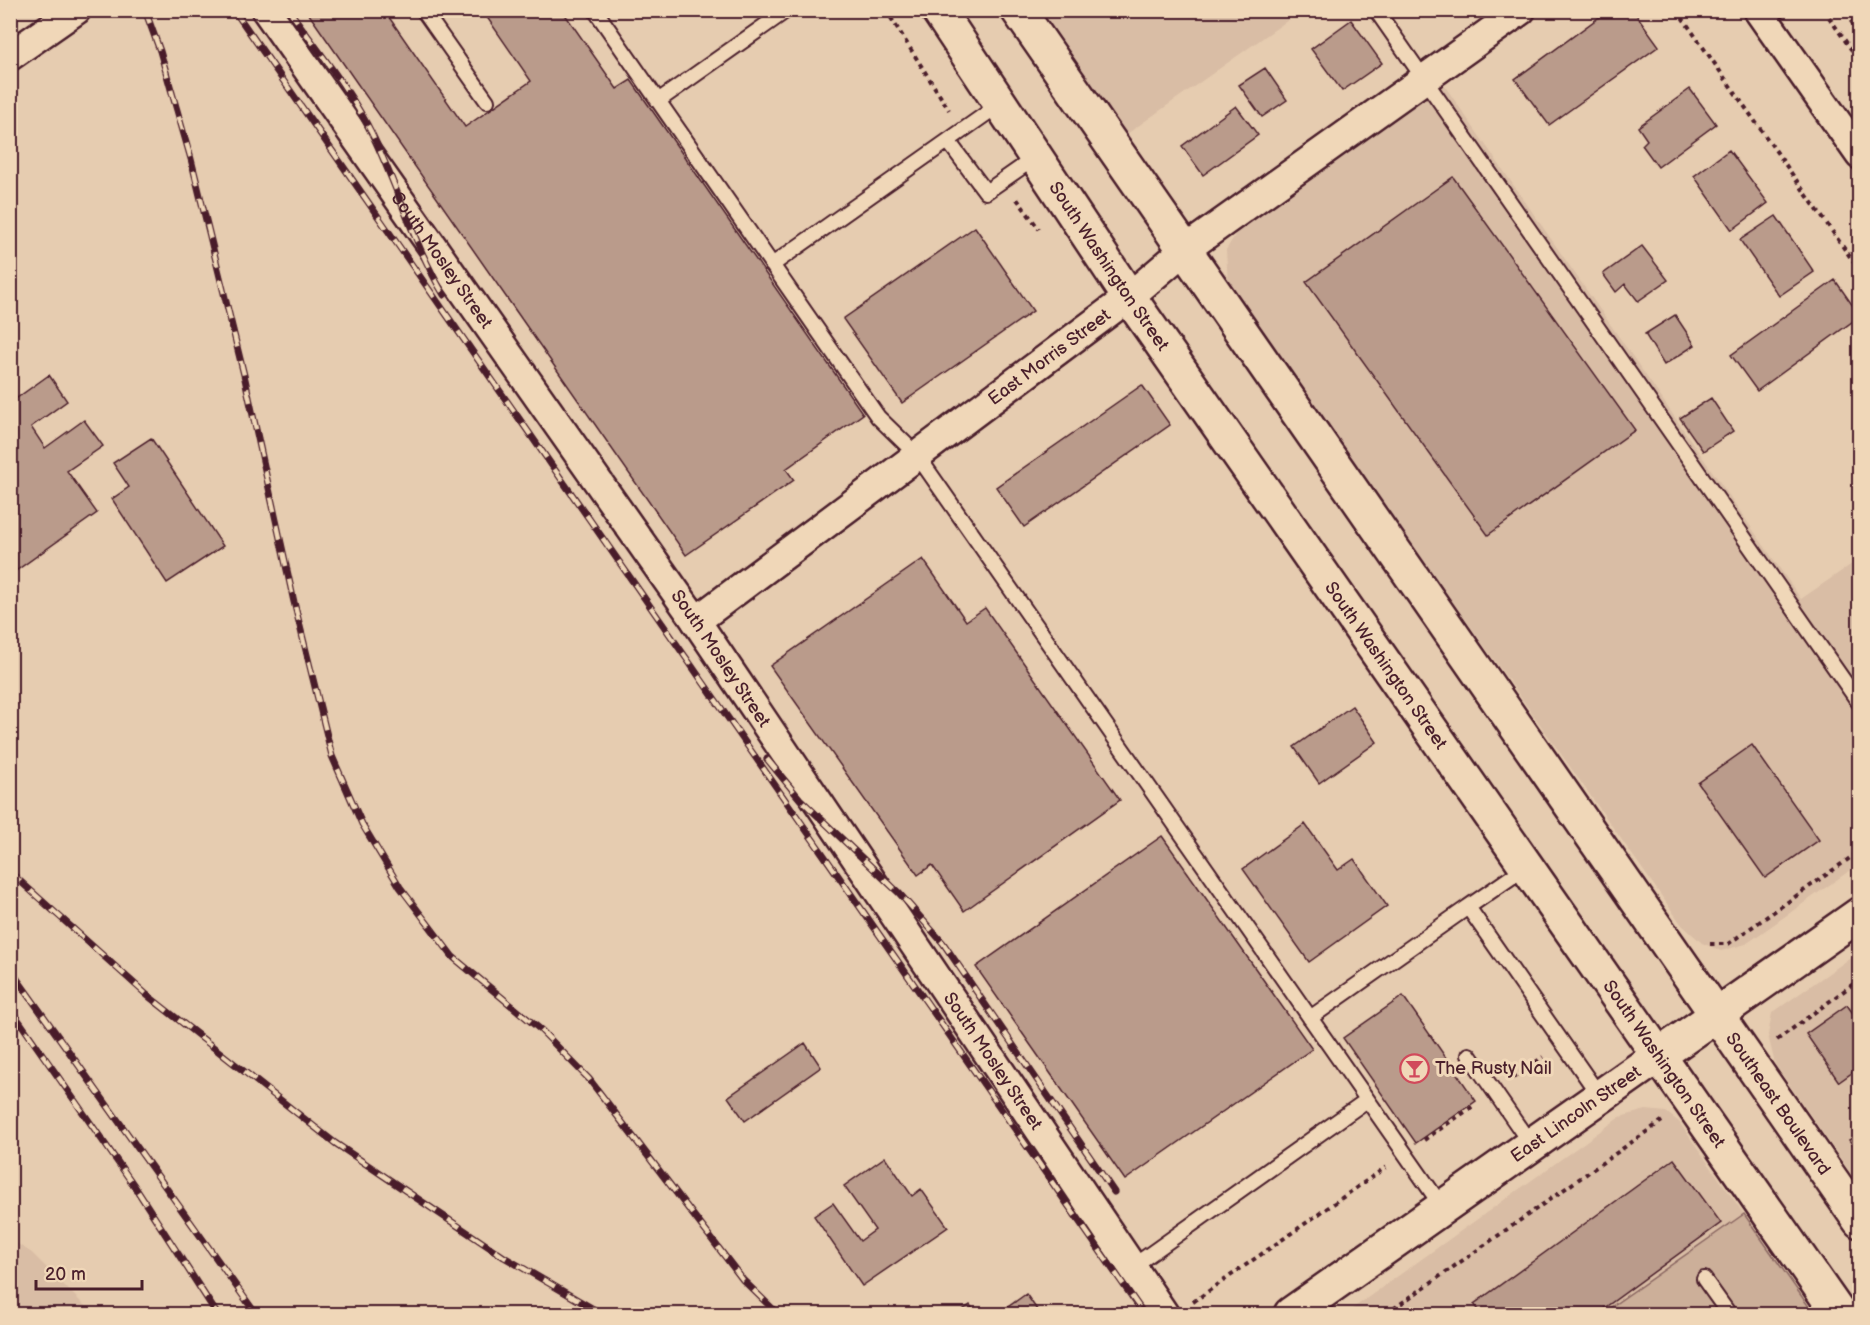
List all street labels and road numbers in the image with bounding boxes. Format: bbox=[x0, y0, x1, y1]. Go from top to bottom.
street label: South Washington Street bbox=[1044, 178, 1173, 355]
street label: South Mosley Street bbox=[387, 189, 497, 333]
street label: East Morris Street bbox=[984, 304, 1115, 410]
street label: South Washington Street bbox=[1320, 578, 1452, 754]
street label: South Mosley Street bbox=[666, 586, 775, 732]
street label: South Washington Street bbox=[1598, 976, 1730, 1152]
street label: South Mosley Street bbox=[939, 988, 1047, 1134]
street label: Southeast Boulevard bbox=[1721, 1029, 1835, 1179]
street label: East Lincoln Street bbox=[1507, 1061, 1645, 1167]

